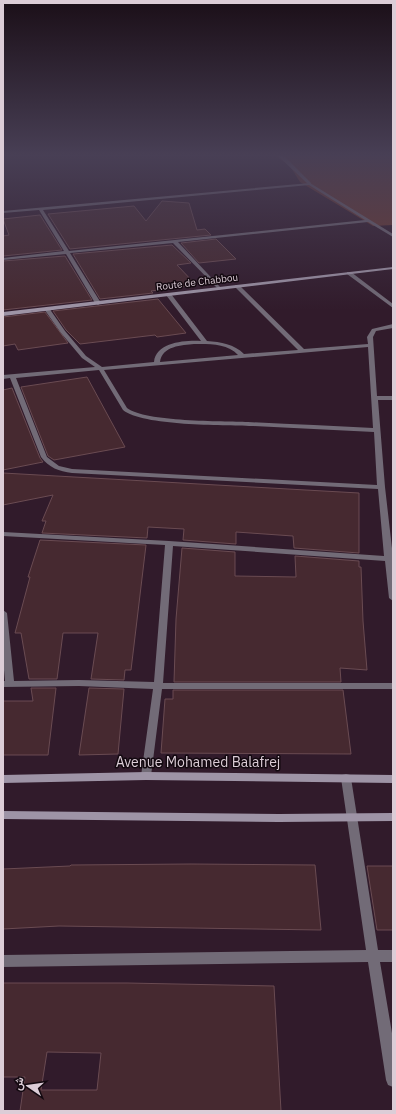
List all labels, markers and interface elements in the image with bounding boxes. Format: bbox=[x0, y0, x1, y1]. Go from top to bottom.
street label: Route de Chabbou bbox=[155, 271, 239, 293]
street label: Avenue Mohamed Balafrej bbox=[116, 753, 280, 771]
north arrow bbox=[8, 1066, 48, 1106]
text: ش bbox=[10, 1076, 27, 1092]

